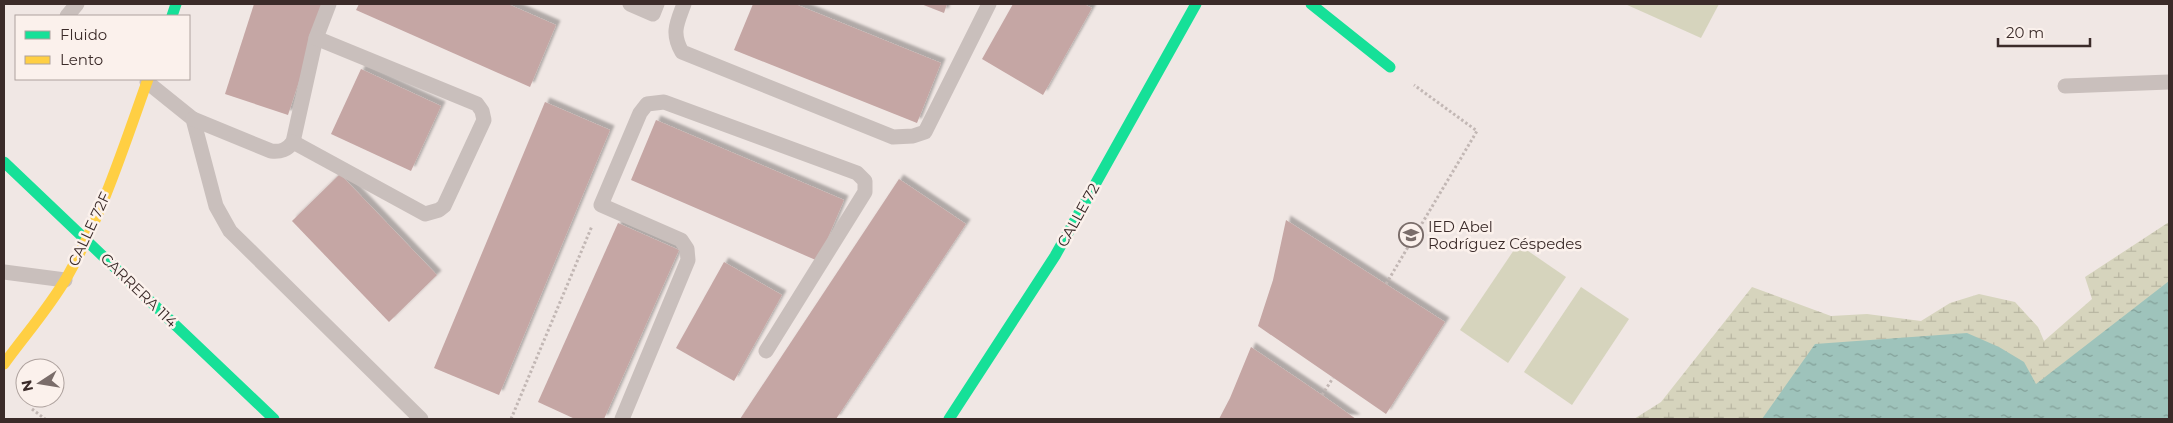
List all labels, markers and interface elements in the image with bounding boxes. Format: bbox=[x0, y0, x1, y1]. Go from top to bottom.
legend bbox=[15, 15, 190, 80]
scale bar bbox=[1998, 15, 2090, 47]
text: 20 m bbox=[2006, 23, 2044, 42]
text: Fluido bbox=[60, 25, 107, 44]
text: Lento bbox=[60, 50, 103, 69]
street label: CALLE 72 bbox=[1053, 180, 1103, 250]
street label: CALLE 72F bbox=[64, 189, 114, 269]
place label: IED Abel Rodríguez Céspedes bbox=[1428, 217, 1582, 253]
school or university icon: IED Abel Rodríguez Céspedes bbox=[1398, 222, 1424, 248]
street label: CARRERA 114 bbox=[97, 249, 181, 331]
north arrow bbox=[15, 358, 65, 408]
text: N bbox=[17, 378, 37, 393]

